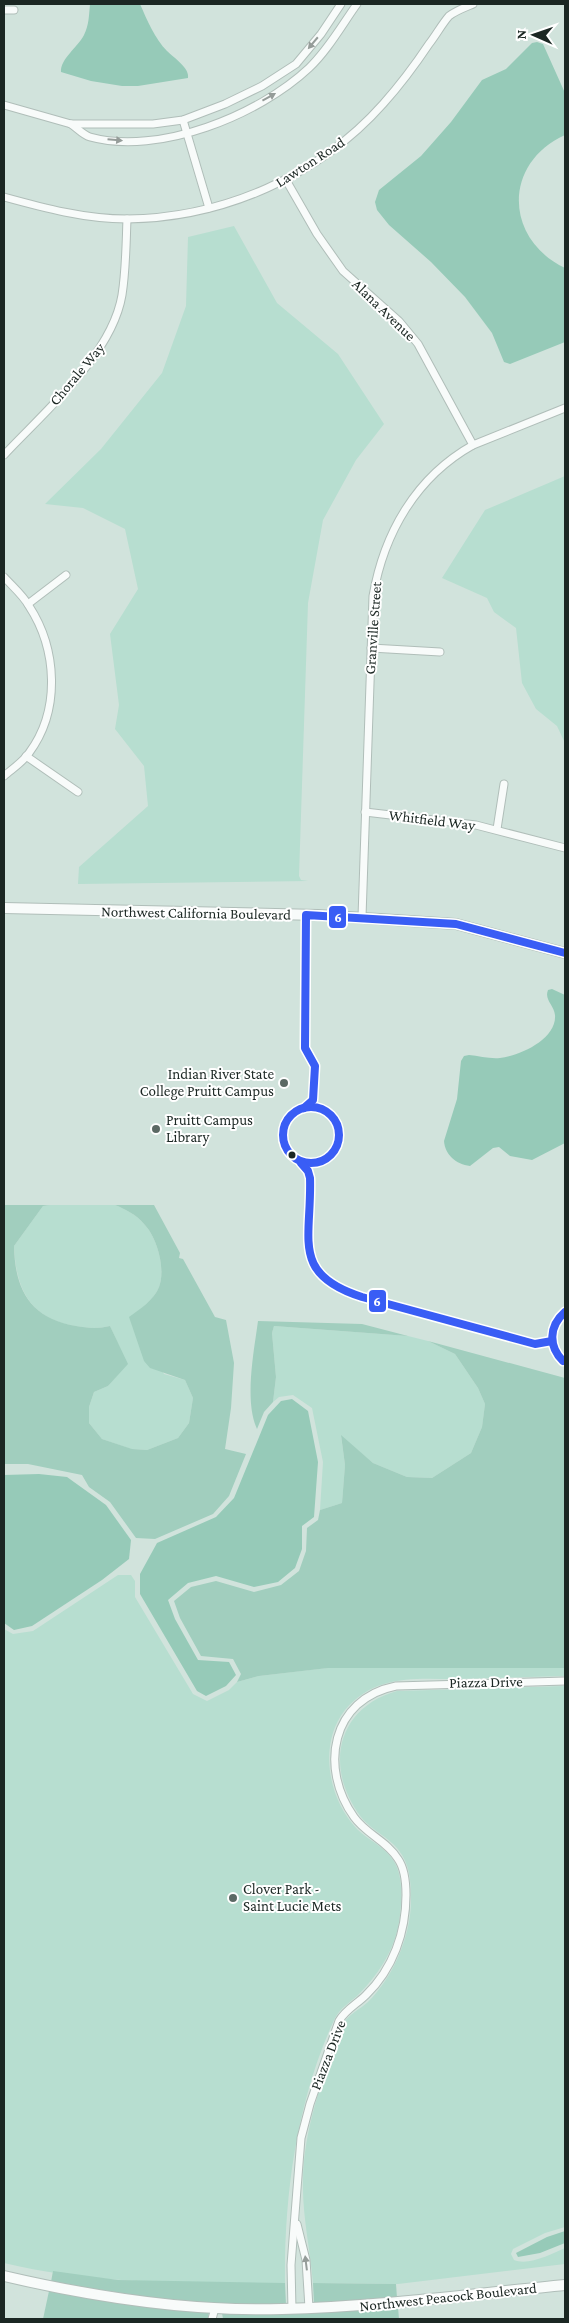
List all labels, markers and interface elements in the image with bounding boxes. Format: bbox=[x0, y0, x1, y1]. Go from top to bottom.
north arrow bbox=[509, 10, 559, 60]
text: N bbox=[513, 29, 529, 40]
one-way arrow bbox=[307, 37, 318, 50]
one-way arrow bbox=[262, 93, 276, 101]
street label: Lawton Road bbox=[273, 134, 348, 190]
one-way arrow bbox=[107, 136, 123, 144]
street label: Alana Avenue bbox=[349, 276, 419, 344]
street label: Chorale Way bbox=[46, 339, 109, 409]
street label: Granville Street bbox=[362, 580, 384, 675]
street label: Whitfield Way bbox=[388, 807, 476, 834]
street label: Northwest California Boulevard bbox=[101, 903, 291, 923]
line badge: 6 bbox=[328, 905, 347, 929]
text: 6 bbox=[334, 909, 342, 925]
place label: Indian River State College Pruitt Campus bbox=[140, 1066, 274, 1100]
marker: Indian River State College Pruitt Campus bbox=[278, 1077, 290, 1089]
place label: Pruitt Campus Library bbox=[166, 1112, 253, 1146]
marker: Pruitt Campus Library bbox=[150, 1123, 162, 1135]
unlabelled marker bbox=[287, 1150, 297, 1160]
line badge: 6 bbox=[368, 1289, 387, 1313]
text: 6 bbox=[373, 1293, 381, 1309]
street label: Piazza Drive bbox=[449, 1673, 523, 1691]
place label: Clover Park - Saint Lucie Mets bbox=[243, 1881, 341, 1914]
marker: Clover Park - Saint Lucie Mets bbox=[227, 1892, 239, 1904]
street label: Piazza Drive bbox=[307, 2017, 349, 2092]
one-way arrow bbox=[302, 2255, 310, 2271]
street label: Northwest Peacock Boulevard bbox=[359, 2280, 537, 2314]

